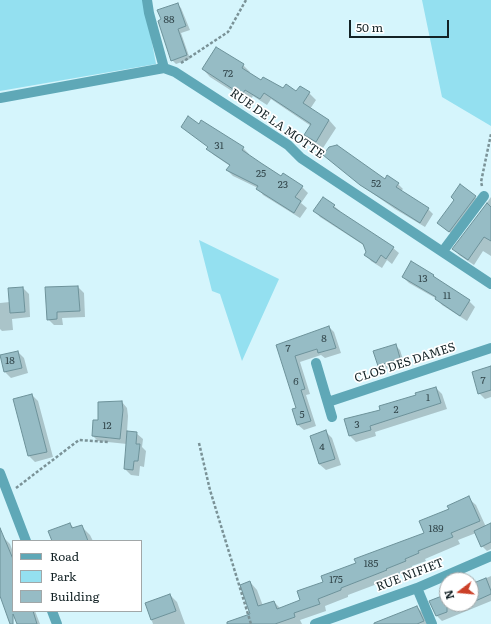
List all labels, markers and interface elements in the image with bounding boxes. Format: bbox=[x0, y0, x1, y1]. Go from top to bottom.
scale bar bbox=[351, 12, 451, 38]
house number: 88 bbox=[163, 14, 175, 26]
text: 50 m bbox=[356, 18, 383, 36]
house number: 72 bbox=[223, 68, 233, 80]
street label: RUE DE LA MOTTE bbox=[227, 86, 327, 162]
house number: 31 bbox=[214, 140, 224, 152]
house number: 25 bbox=[256, 168, 266, 180]
house number: 52 bbox=[371, 178, 381, 190]
house number: 23 bbox=[278, 179, 288, 191]
house number: 13 bbox=[418, 273, 428, 285]
house number: 11 bbox=[443, 290, 451, 302]
house number: 8 bbox=[321, 333, 327, 345]
street label: CLOS DES DAMES bbox=[353, 340, 457, 386]
house number: 7 bbox=[285, 343, 291, 355]
house number: 18 bbox=[5, 355, 15, 367]
house number: 7 bbox=[480, 375, 486, 387]
house number: 6 bbox=[293, 376, 299, 388]
house number: 1 bbox=[426, 392, 430, 404]
house number: 2 bbox=[393, 404, 399, 416]
house number: 5 bbox=[299, 409, 305, 421]
house number: 3 bbox=[354, 419, 360, 431]
house number: 12 bbox=[102, 420, 112, 432]
house number: 4 bbox=[319, 441, 325, 453]
house number: 189 bbox=[429, 523, 443, 535]
legend bbox=[12, 540, 142, 612]
text: Road bbox=[50, 547, 79, 565]
street label: RUE NIFIET bbox=[374, 556, 446, 594]
house number: 185 bbox=[364, 558, 378, 570]
text: Park bbox=[50, 567, 76, 585]
north arrow bbox=[439, 572, 479, 612]
house number: 175 bbox=[329, 574, 343, 586]
text: Building bbox=[50, 587, 99, 605]
text: N bbox=[439, 588, 457, 602]

